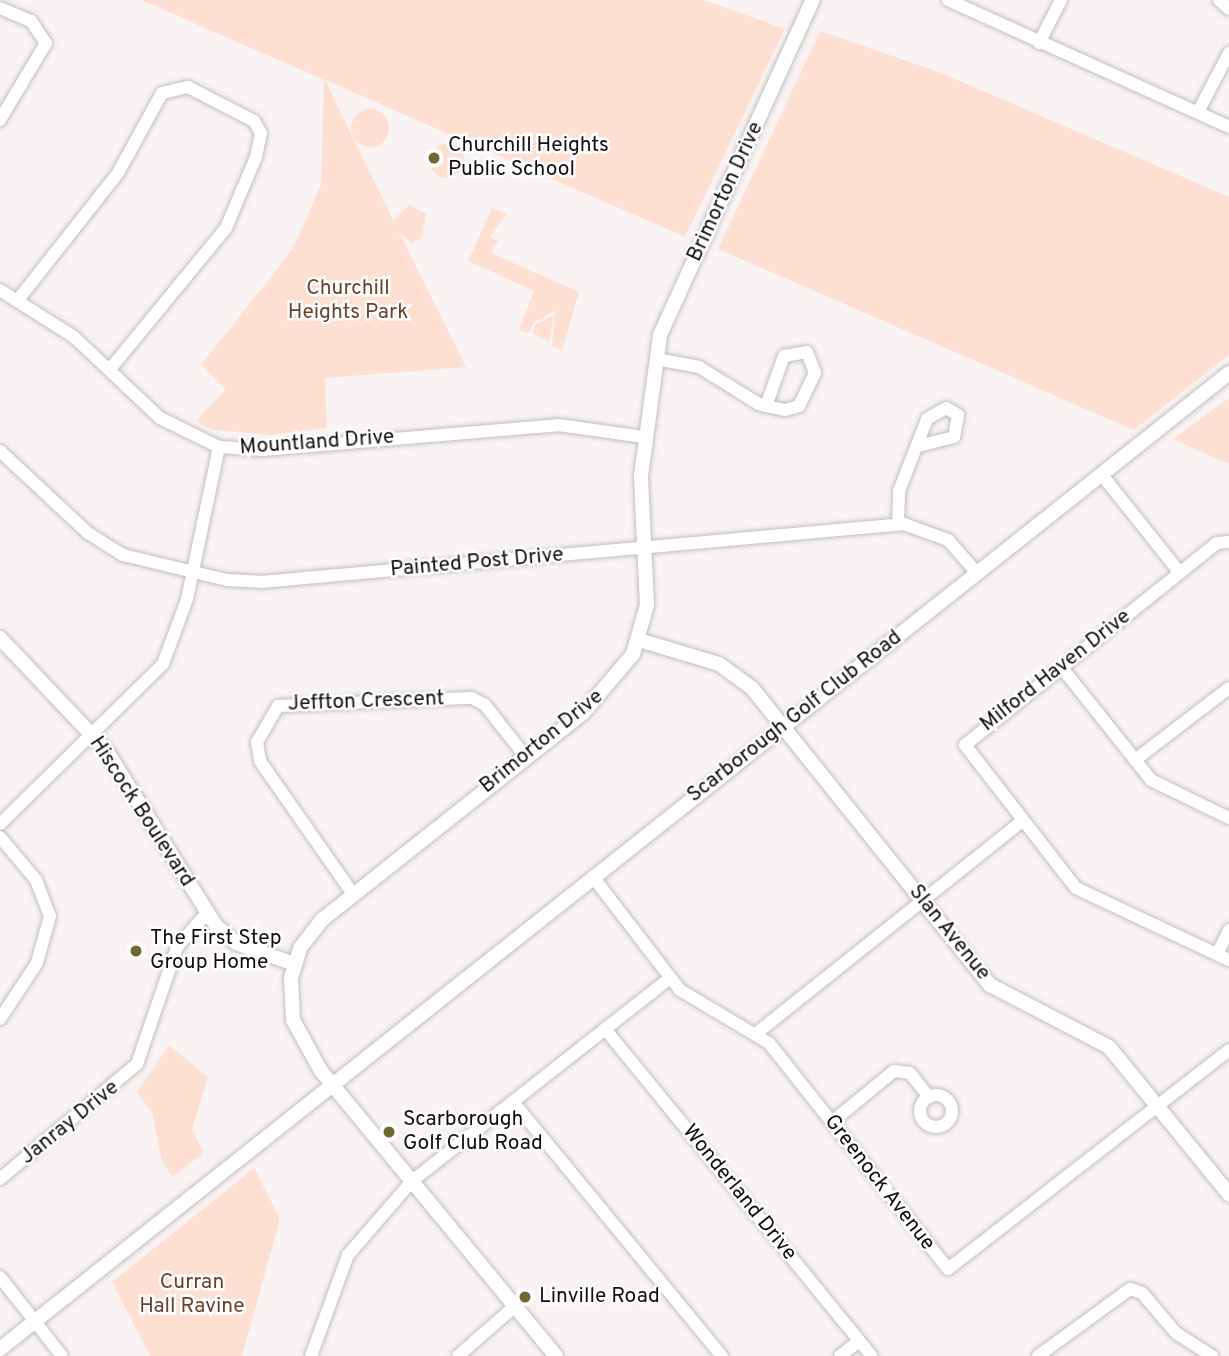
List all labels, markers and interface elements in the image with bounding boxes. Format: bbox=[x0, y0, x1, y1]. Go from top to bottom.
street label: Brimorton Drive bbox=[683, 118, 769, 266]
place label: Churchill Heights Public School bbox=[448, 133, 609, 183]
marker: Churchill Heights Public School bbox=[426, 150, 442, 166]
park label: Churchill Heights Park bbox=[288, 276, 408, 326]
street label: Mountland Drive bbox=[239, 425, 395, 461]
street label: Painted Post Drive bbox=[389, 543, 565, 583]
street label: Milford Haven Drive bbox=[976, 604, 1136, 738]
street label: Scarborough Golf Club Road bbox=[683, 625, 907, 809]
street label: Brimorton Drive bbox=[475, 685, 609, 799]
street label: Jeffton Crescent bbox=[287, 687, 445, 717]
street label: Hiscock Boulevard bbox=[83, 732, 199, 892]
street label: Slan Avenue bbox=[903, 880, 995, 986]
place label: The First Step Group Home bbox=[150, 926, 282, 976]
marker: The First Step Group Home bbox=[128, 943, 144, 959]
street label: Janray Drive bbox=[16, 1076, 124, 1170]
place label: Scarborough Golf Club Road bbox=[403, 1107, 543, 1157]
street label: Greenock Avenue bbox=[818, 1110, 940, 1256]
street label: Wonderland Drive bbox=[676, 1120, 802, 1266]
marker: Scarborough Golf Club Road bbox=[381, 1124, 397, 1140]
park label: Curran Hall Ravine bbox=[139, 1270, 245, 1320]
place label: Linville Road bbox=[539, 1284, 660, 1310]
marker: Linville Road bbox=[517, 1289, 533, 1305]

